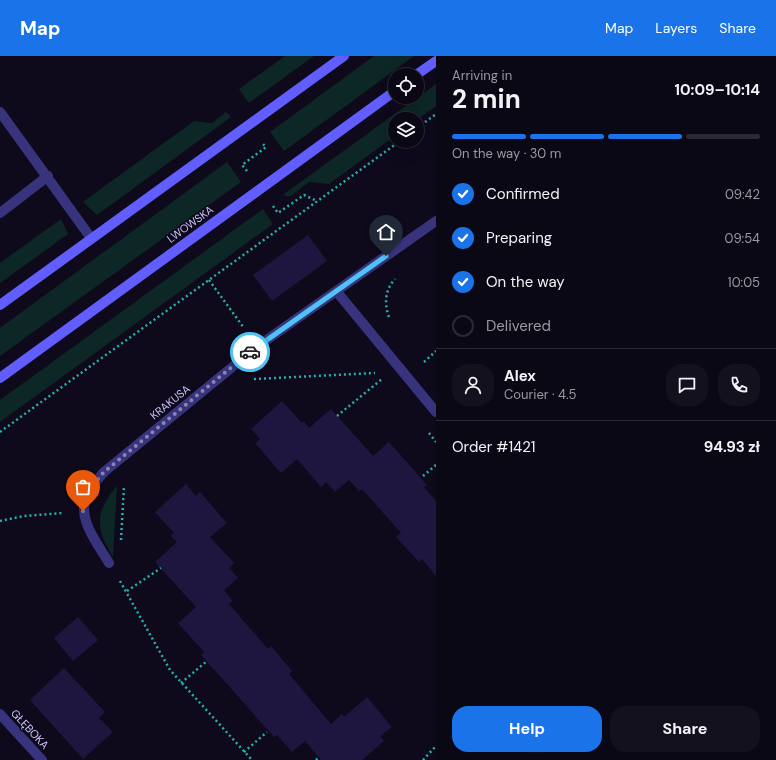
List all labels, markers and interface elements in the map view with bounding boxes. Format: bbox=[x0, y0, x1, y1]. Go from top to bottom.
text: Map bbox=[20, 16, 60, 41]
text: Map bbox=[605, 19, 633, 37]
text: Layers bbox=[655, 19, 697, 37]
text: Share bbox=[719, 19, 756, 37]
text: Arriving in bbox=[452, 67, 512, 84]
map controls bbox=[388, 68, 424, 148]
button: locate bbox=[388, 68, 424, 104]
text: 10:09–10:14 bbox=[675, 80, 760, 100]
text: 2 min bbox=[452, 82, 521, 116]
button: layers bbox=[388, 112, 424, 148]
text: On the way · 30 m bbox=[452, 145, 561, 162]
icon: check bbox=[452, 183, 474, 205]
text: Confirmed bbox=[486, 184, 560, 204]
text: 09:42 bbox=[725, 186, 760, 203]
street label: LWOWSKA bbox=[164, 202, 216, 246]
pin bbox=[369, 215, 403, 256]
icon: home bbox=[375, 221, 397, 243]
icon: check bbox=[452, 227, 474, 249]
text: Preparing bbox=[486, 228, 552, 248]
text: 09:54 bbox=[724, 230, 760, 247]
icon: check bbox=[452, 271, 474, 293]
text: On the way bbox=[486, 272, 565, 292]
text: 10:05 bbox=[728, 274, 760, 291]
text: Delivered bbox=[486, 316, 551, 336]
courier bbox=[230, 332, 270, 372]
icon: car bbox=[239, 341, 261, 363]
button: person bbox=[452, 364, 494, 406]
button: chat bbox=[666, 364, 708, 406]
button: phone bbox=[718, 364, 760, 406]
text: Alex bbox=[504, 366, 536, 386]
street label: KRAKUSA bbox=[147, 382, 193, 422]
text: Courier · 4.5 bbox=[504, 386, 577, 403]
text: Order #1421 bbox=[452, 437, 536, 457]
text: 94.93 zł bbox=[704, 437, 760, 457]
pin bbox=[66, 470, 100, 511]
icon: bag bbox=[72, 476, 94, 498]
street label: GŁĘBOKA bbox=[8, 706, 52, 752]
button: Help bbox=[452, 706, 602, 752]
button: Share bbox=[610, 706, 760, 752]

